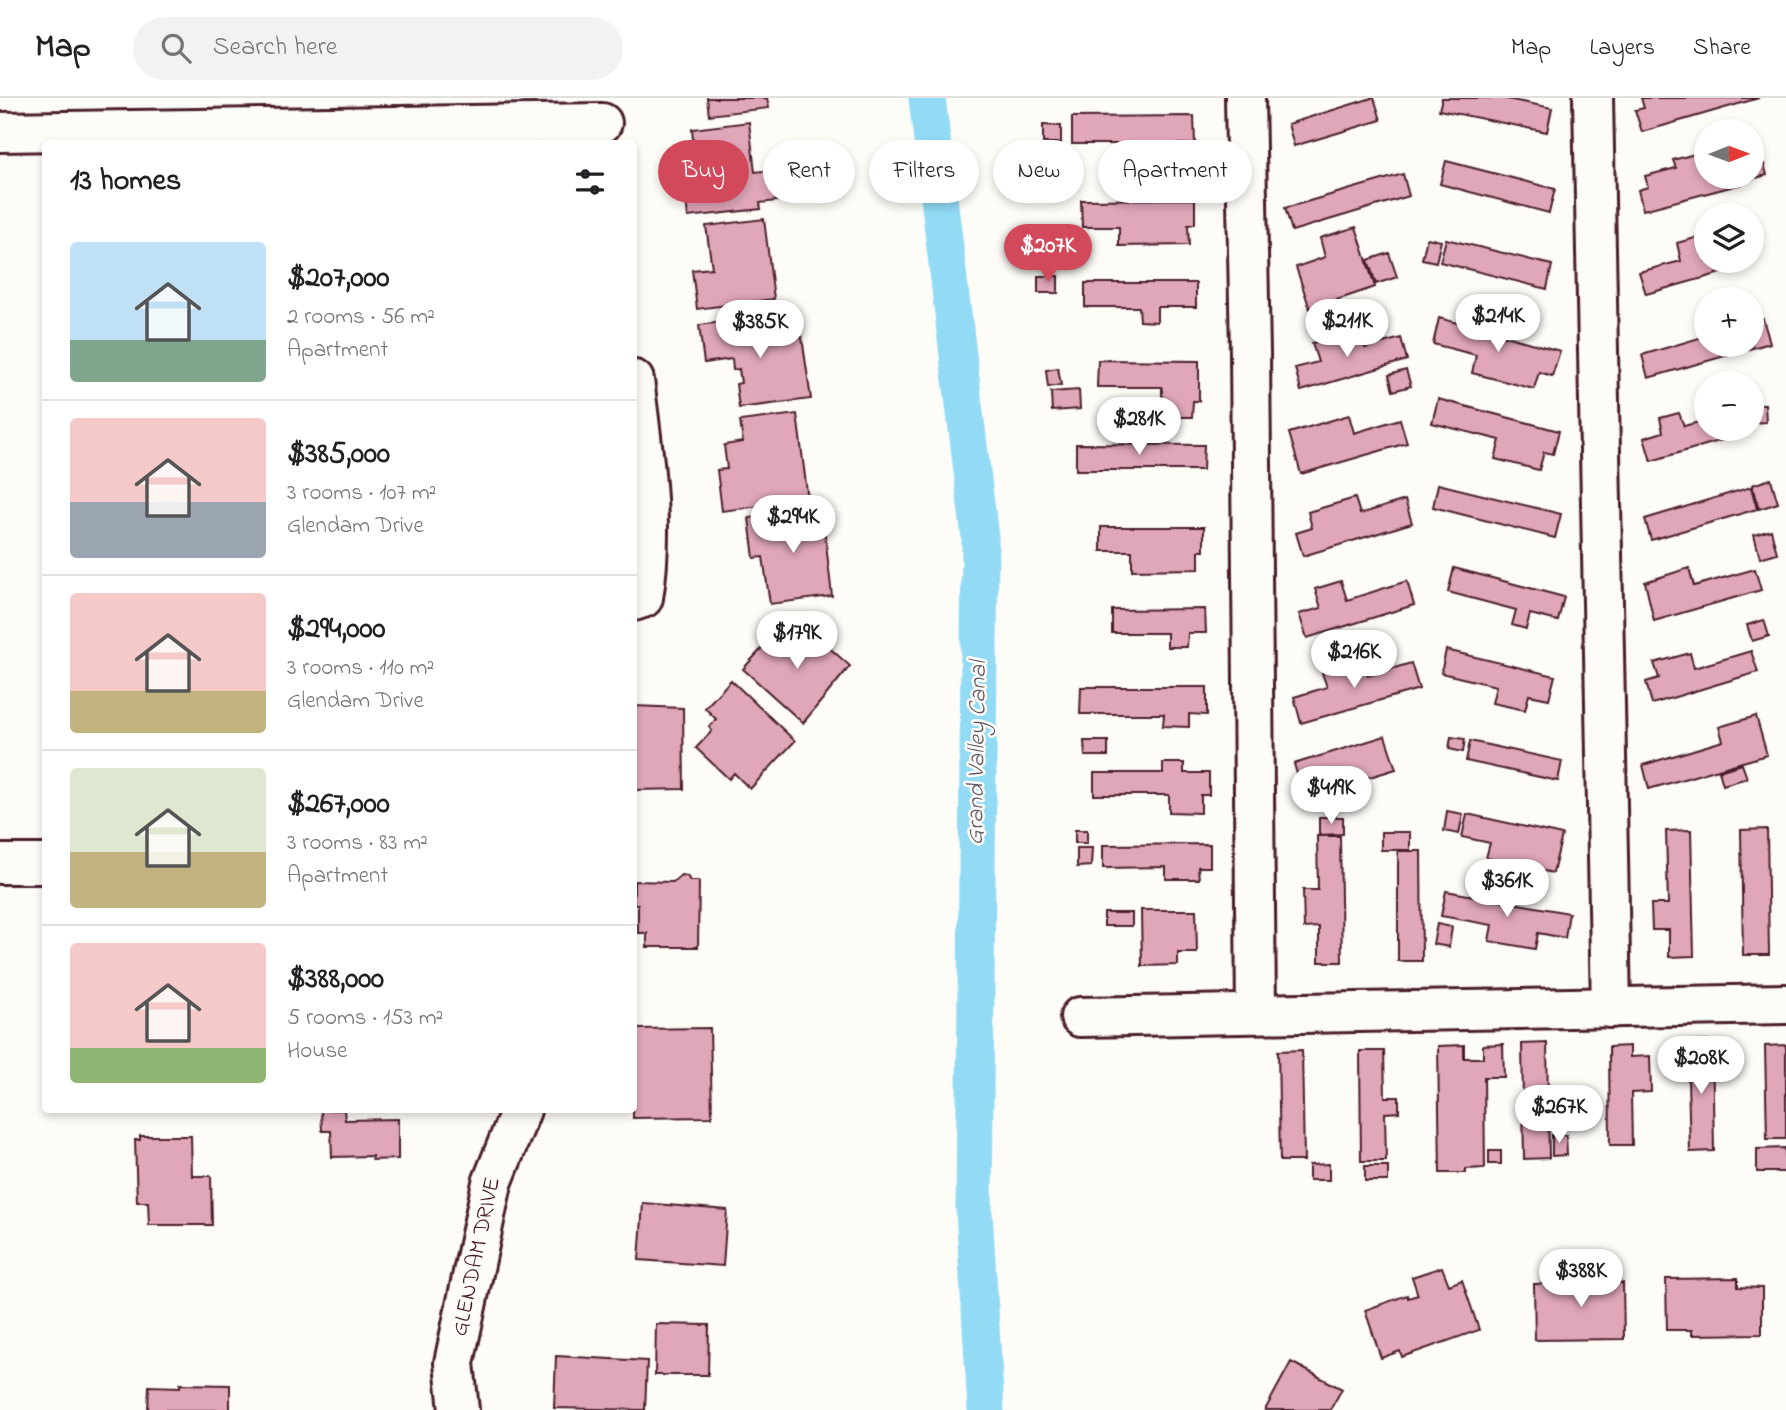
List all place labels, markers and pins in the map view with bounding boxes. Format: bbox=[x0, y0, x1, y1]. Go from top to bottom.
pin: $207K bbox=[999, 225, 1097, 284]
pin: $214K bbox=[1449, 294, 1547, 354]
pin: $385K bbox=[711, 300, 809, 360]
pin: $211K bbox=[1298, 300, 1396, 359]
pin: $281K bbox=[1090, 398, 1188, 457]
pin: $294K bbox=[744, 496, 842, 555]
pin: $179K bbox=[748, 612, 846, 671]
pin: $216K bbox=[1305, 630, 1403, 690]
pin: $419K bbox=[1282, 766, 1380, 826]
pin: $361K bbox=[1458, 860, 1556, 919]
pin: $208K bbox=[1652, 1037, 1750, 1096]
pin: $267K bbox=[1510, 1086, 1608, 1145]
pin: $388K bbox=[1532, 1250, 1630, 1309]

